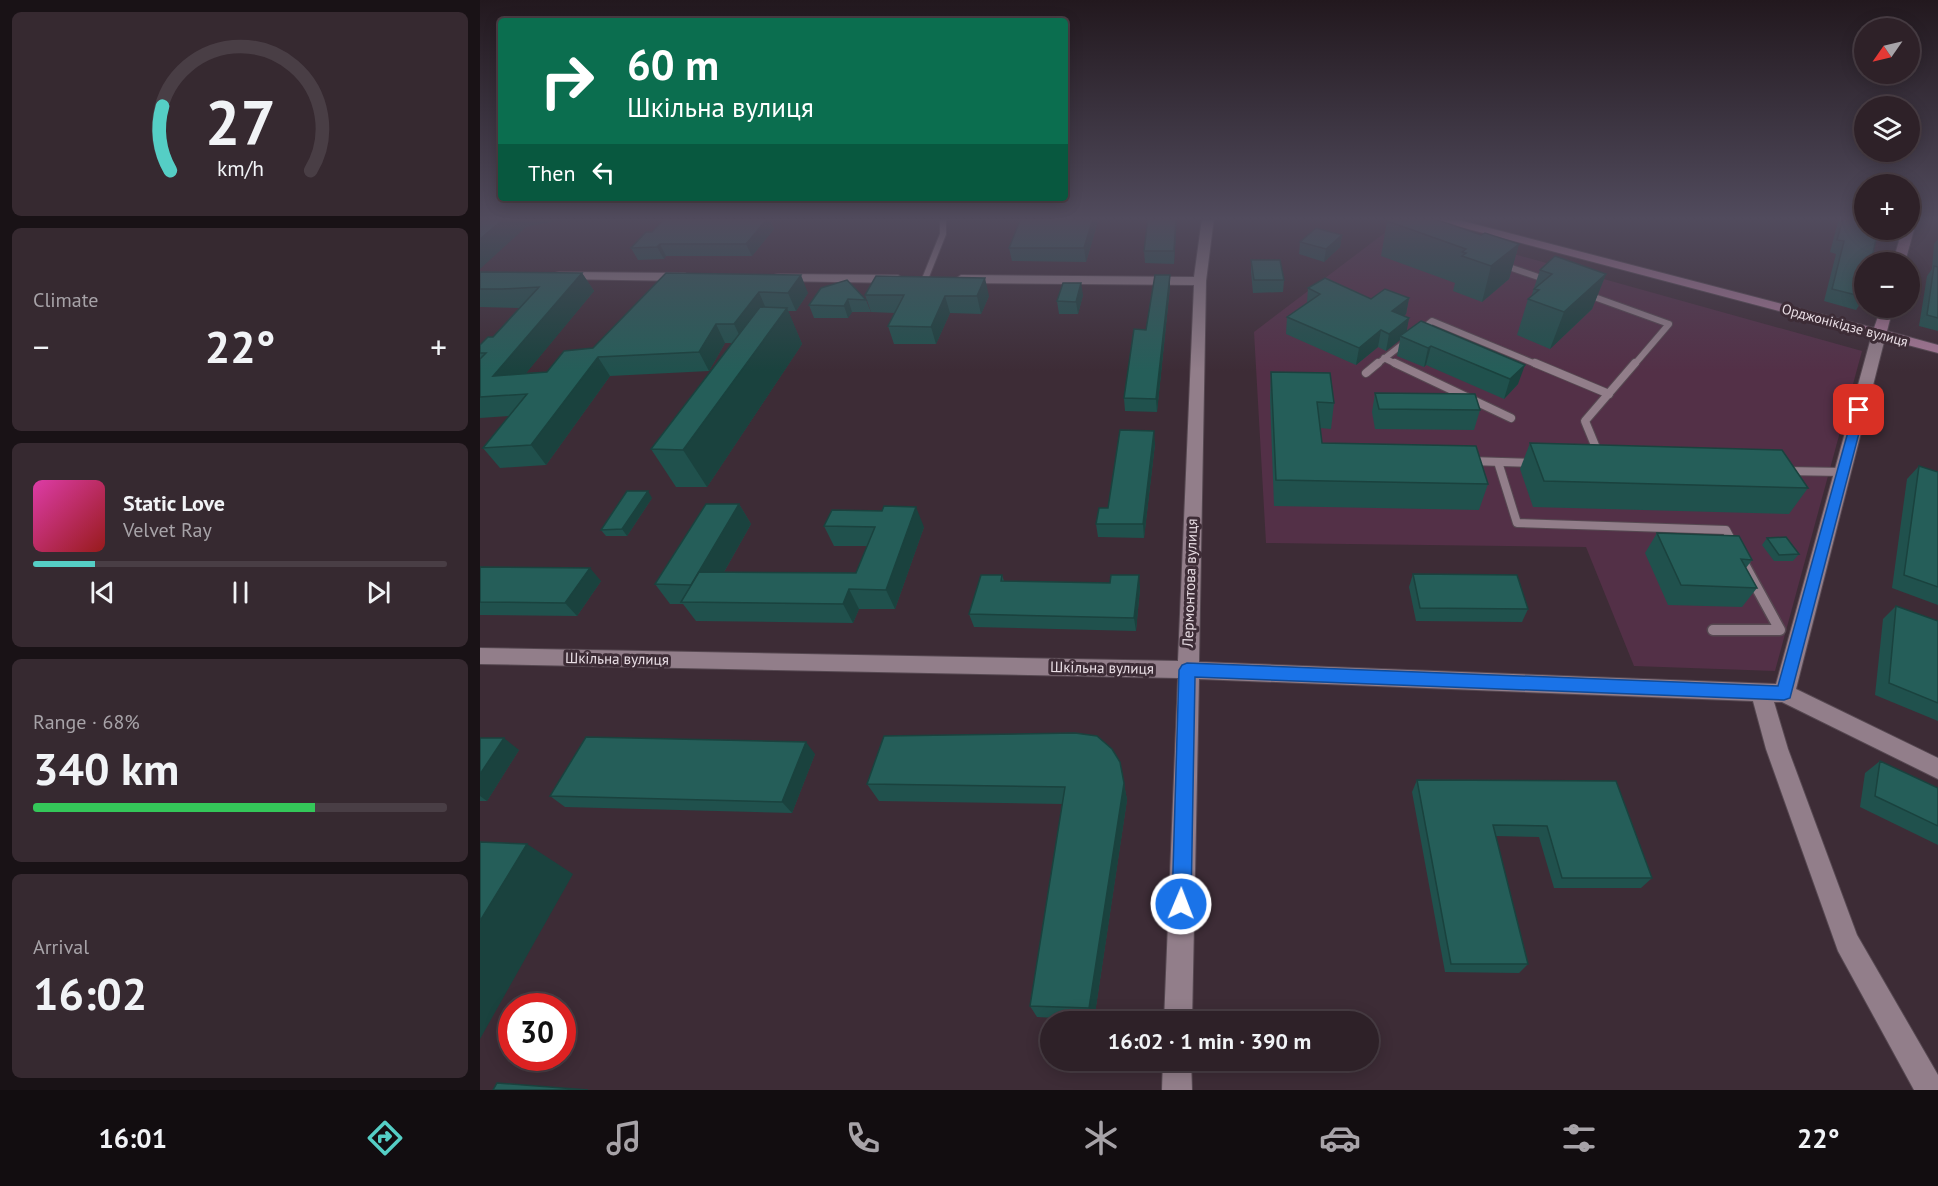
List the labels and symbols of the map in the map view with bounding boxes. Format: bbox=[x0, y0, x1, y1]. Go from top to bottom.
north arrow bbox=[1854, 18, 1920, 84]
street label: Орджонікідзе вулиця bbox=[1780, 299, 1910, 351]
pin bbox=[1833, 384, 1884, 435]
street label: Лермонтова вулиця bbox=[1178, 518, 1201, 649]
street label: Шкільна вулиця bbox=[565, 648, 669, 669]
street label: Шкільна вулиця bbox=[1050, 657, 1154, 678]
position arrow bbox=[1149, 872, 1213, 936]
speed limit sign: 30 bbox=[498, 993, 576, 1071]

